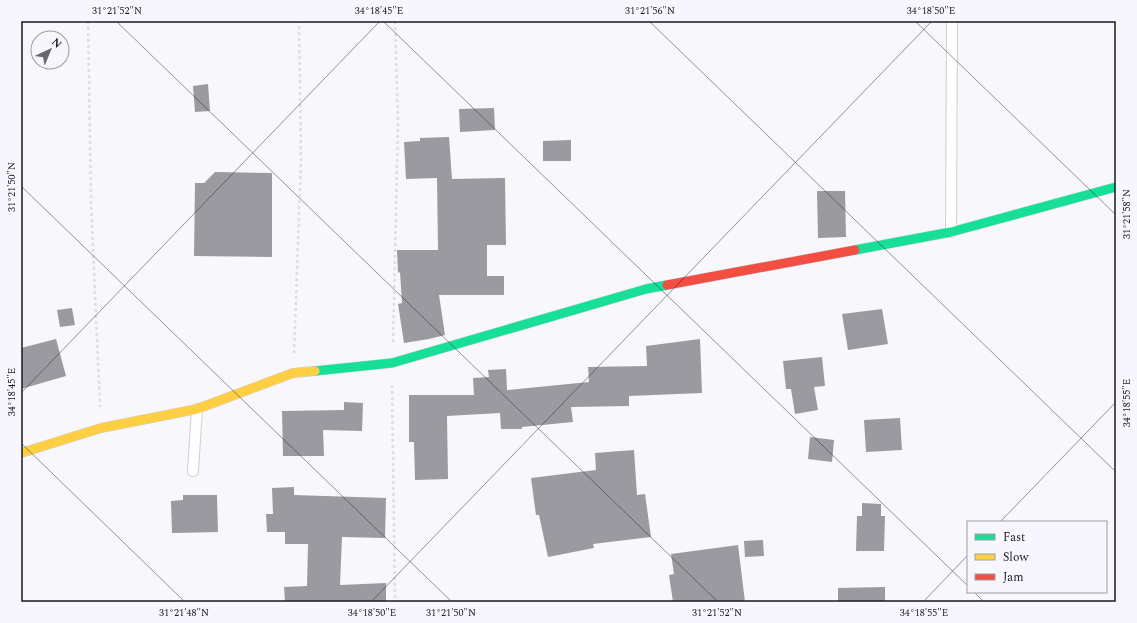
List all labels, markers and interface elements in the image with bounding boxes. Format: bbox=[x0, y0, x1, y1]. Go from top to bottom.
text: 31°21'52"N bbox=[92, 3, 142, 19]
text: 34°18'45"E bbox=[355, 3, 403, 19]
text: 31°21'56"N bbox=[625, 3, 675, 19]
text: 34°18'50"E bbox=[907, 3, 955, 19]
north arrow bbox=[30, 30, 70, 70]
text: N bbox=[47, 34, 66, 52]
text: 31°21'50"N bbox=[4, 162, 20, 212]
text: 31°21'58"N bbox=[1119, 189, 1135, 239]
text: 34°18'45"E bbox=[4, 368, 20, 416]
text: 34°18'55"E bbox=[1119, 379, 1135, 427]
legend bbox=[967, 521, 1107, 593]
text: Fast bbox=[1003, 528, 1025, 547]
text: Slow bbox=[1003, 548, 1029, 567]
text: Jam bbox=[1003, 568, 1024, 587]
text: 31°21'48"N bbox=[159, 605, 209, 621]
text: 34°18'50"E bbox=[348, 605, 396, 621]
text: 31°21'50"N bbox=[426, 605, 476, 621]
text: 31°21'52"N bbox=[692, 605, 742, 621]
text: 34°18'55"E bbox=[900, 605, 948, 621]

